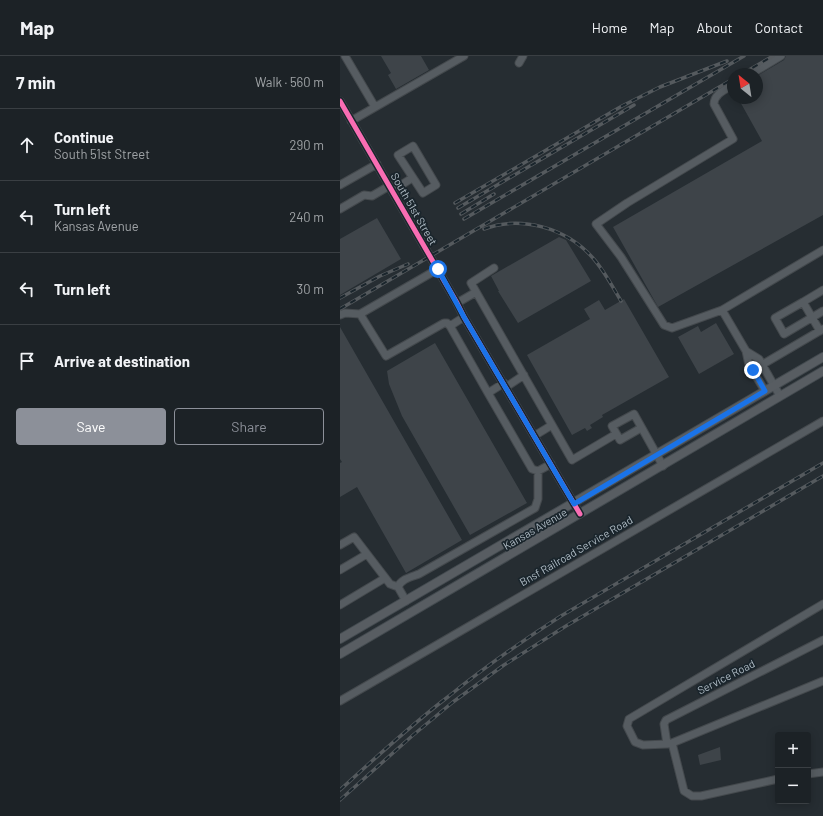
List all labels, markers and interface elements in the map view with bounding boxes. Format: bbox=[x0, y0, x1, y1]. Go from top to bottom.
text: Map bbox=[20, 16, 54, 39]
text: Home bbox=[592, 19, 628, 36]
text: Map bbox=[650, 19, 674, 36]
text: About bbox=[696, 19, 733, 36]
text: Contact bbox=[755, 19, 803, 36]
north arrow bbox=[727, 68, 763, 104]
text: 7 min bbox=[16, 72, 56, 92]
text: Walk · 560 m bbox=[255, 74, 324, 90]
text: Continue bbox=[54, 128, 114, 146]
icon: ahead bbox=[16, 134, 38, 156]
text: 290 m bbox=[290, 137, 324, 153]
text: South 51st Street bbox=[54, 146, 150, 162]
street label: South 51st Street bbox=[389, 170, 440, 247]
text: Turn left bbox=[54, 200, 110, 218]
icon: left bbox=[16, 206, 38, 228]
text: 240 m bbox=[289, 209, 324, 225]
text: Kansas Avenue bbox=[54, 218, 139, 234]
route start bbox=[429, 260, 447, 278]
icon: left bbox=[16, 278, 38, 300]
text: Turn left bbox=[54, 280, 110, 298]
text: 30 m bbox=[297, 281, 324, 297]
icon: arrive bbox=[16, 350, 38, 372]
text: Arrive at destination bbox=[54, 352, 190, 370]
route end bbox=[744, 361, 762, 379]
button: Save bbox=[16, 408, 166, 445]
button: Share bbox=[174, 408, 324, 445]
street label: Kansas Avenue bbox=[500, 505, 569, 552]
street label: Bnsf Railroad Service Road bbox=[517, 513, 635, 588]
street label: Service Road bbox=[695, 657, 757, 697]
map controls bbox=[775, 732, 811, 804]
button: + bbox=[775, 732, 811, 768]
button: − bbox=[775, 768, 811, 804]

